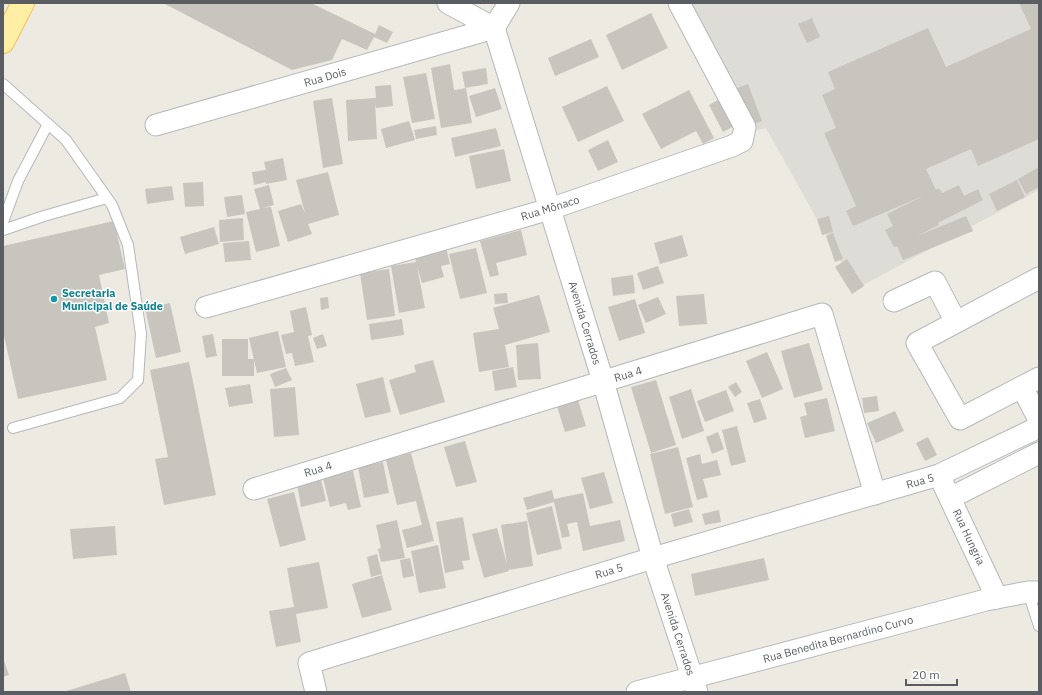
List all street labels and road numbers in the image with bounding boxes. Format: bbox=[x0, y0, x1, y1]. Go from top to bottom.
street label: Rua Dois bbox=[302, 64, 348, 90]
street label: Rua Mônaco bbox=[519, 192, 581, 224]
street label: Avenida Cerrados bbox=[566, 279, 604, 367]
street label: Rua 4 bbox=[612, 363, 644, 385]
street label: Rua 4 bbox=[302, 458, 334, 480]
street label: Rua 5 bbox=[904, 470, 936, 492]
street label: Rua Hungria bbox=[950, 507, 988, 567]
street label: Rua 5 bbox=[593, 560, 625, 582]
street label: Avenida Cerrados bbox=[658, 591, 698, 677]
street label: Rua Benedita Bernardino Curvo bbox=[761, 612, 915, 666]

